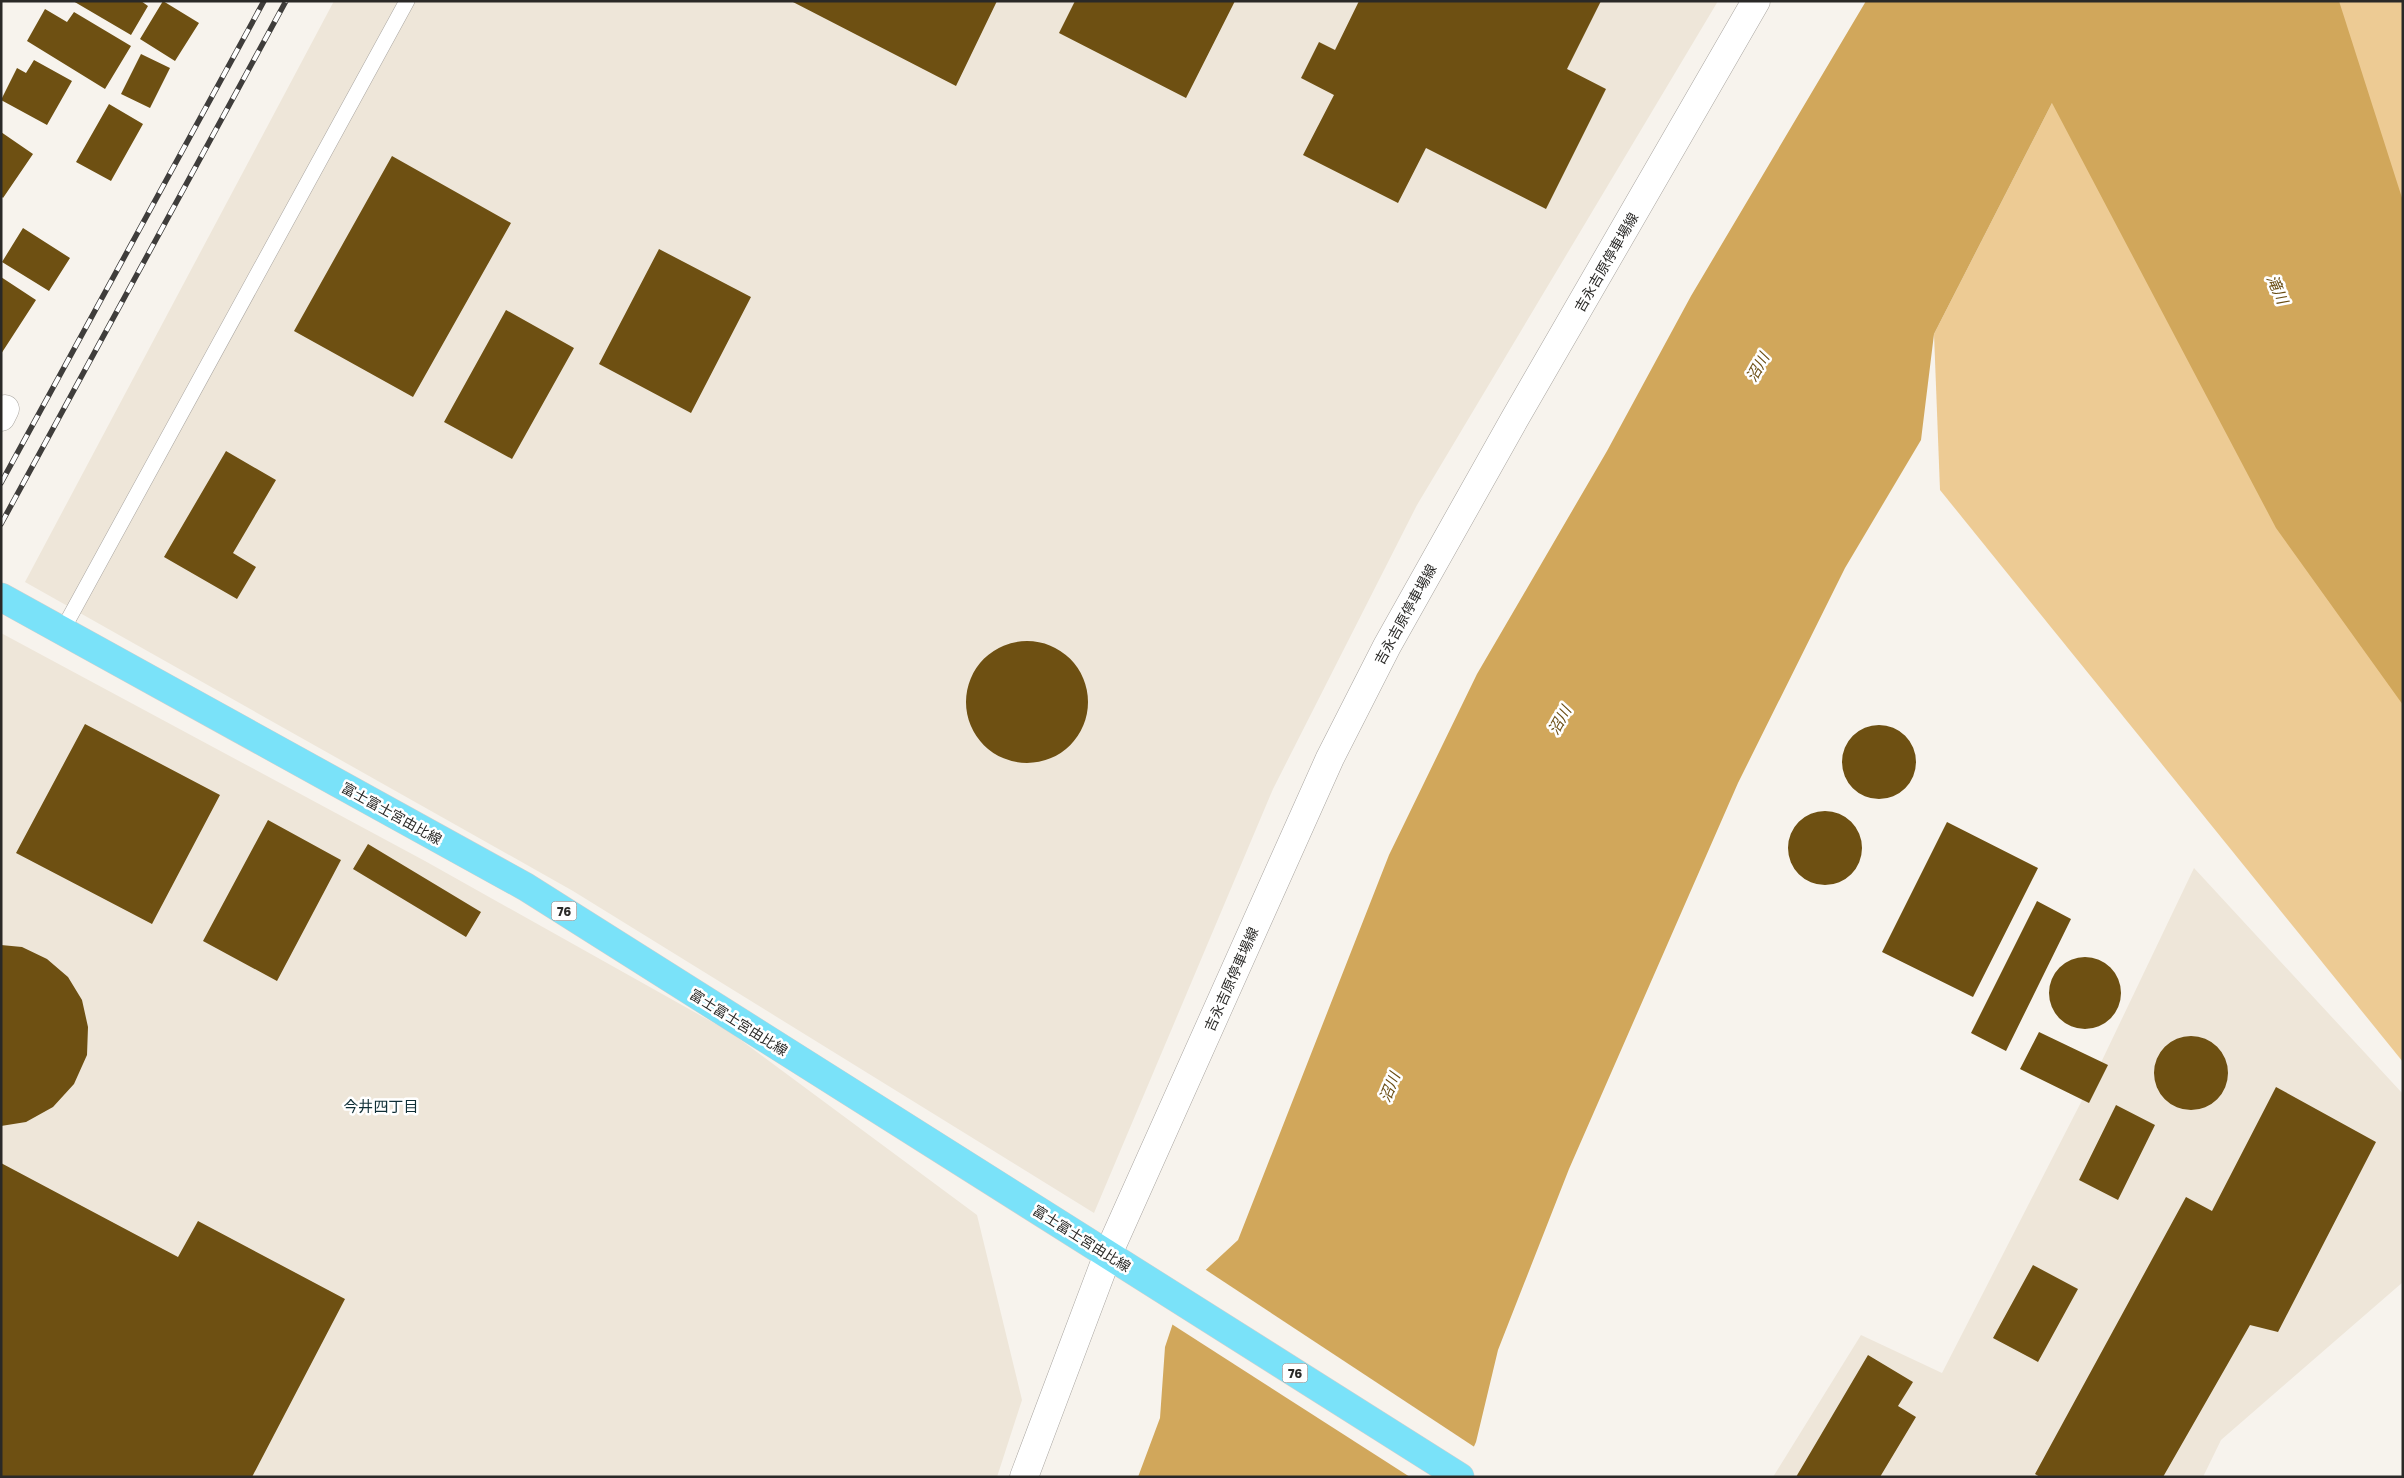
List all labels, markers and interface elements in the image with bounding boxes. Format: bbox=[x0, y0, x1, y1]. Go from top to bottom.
street label: 吉永吉原停車場線 bbox=[1571, 209, 1641, 315]
water label: 滝川 bbox=[2264, 272, 2293, 308]
water label: 沼川 bbox=[1742, 348, 1773, 384]
street label: 吉永吉原停車場線 bbox=[1370, 561, 1440, 667]
water label: 沼川 bbox=[1544, 701, 1575, 737]
street label: 富士富士宮由比線 bbox=[339, 778, 445, 848]
road number: 76 bbox=[552, 901, 576, 920]
street label: 吉永吉原停車場線 bbox=[1200, 924, 1262, 1034]
street label: 富士富士宮由比線 bbox=[687, 985, 791, 1059]
water label: 沼川 bbox=[1375, 1068, 1404, 1104]
district label: 今井四丁目 bbox=[343, 1097, 419, 1115]
street label: 富士富士宮由比線 bbox=[1030, 1201, 1134, 1275]
road number: 76 bbox=[1282, 1364, 1308, 1382]

